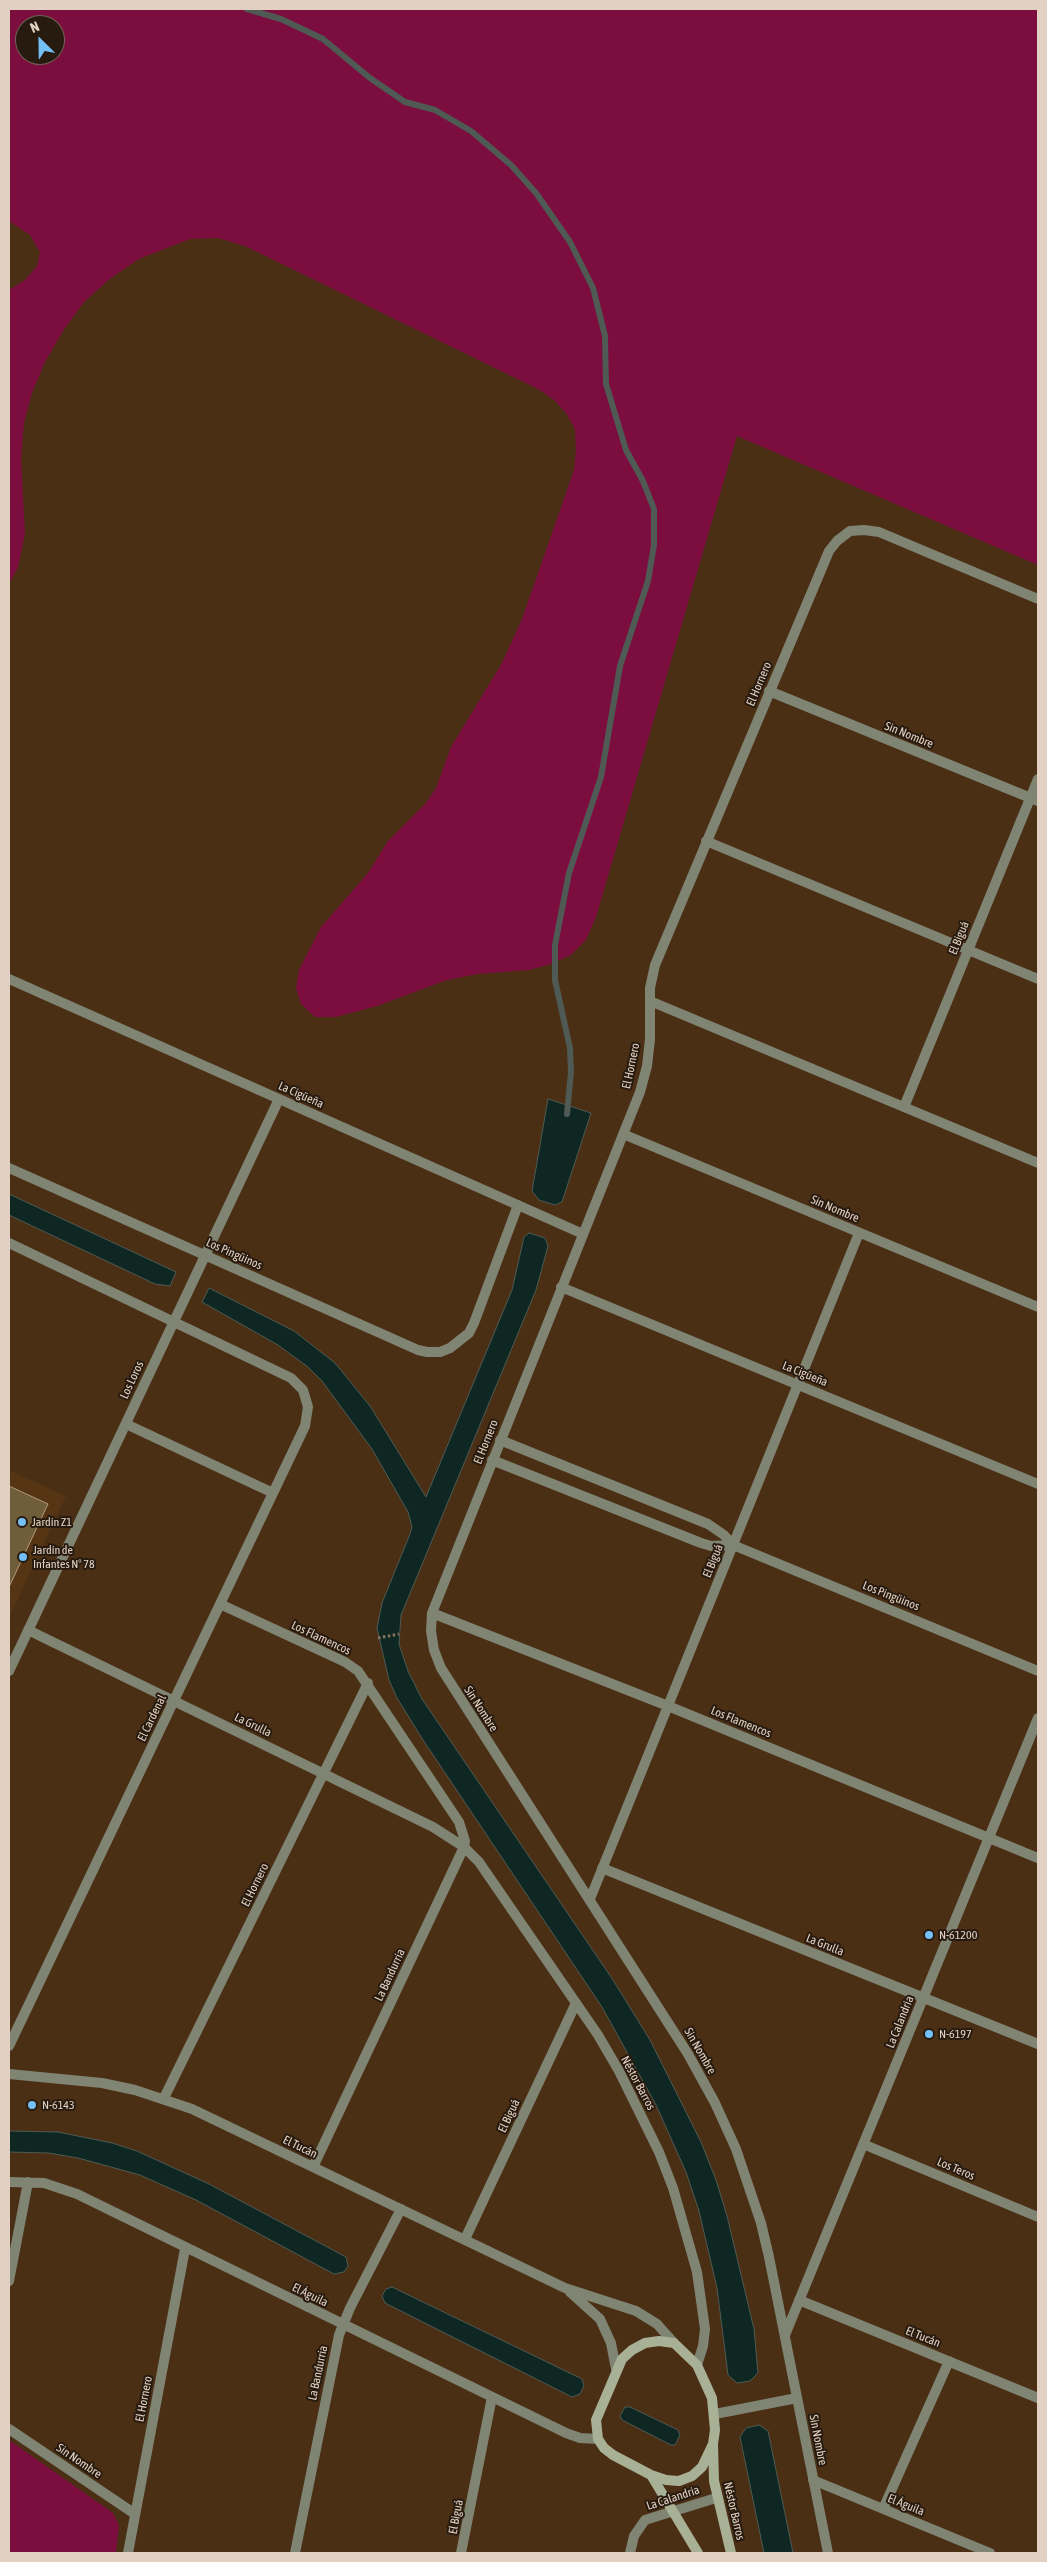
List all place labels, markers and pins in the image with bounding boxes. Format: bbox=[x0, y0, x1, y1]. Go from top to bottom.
place label: Jardín Z1 bbox=[32, 1515, 72, 1529]
marker: Jardín Z1 bbox=[16, 1516, 28, 1528]
place label: Jardín de Infantes N° 78 bbox=[33, 1543, 95, 1571]
marker: Jardín de Infantes N° 78 bbox=[17, 1551, 29, 1563]
place label: N-61200 bbox=[939, 1928, 977, 1942]
marker: N-61200 bbox=[923, 1929, 935, 1941]
place label: N-6197 bbox=[939, 2027, 972, 2041]
marker: N-6197 bbox=[923, 2028, 935, 2040]
place label: N-6143 bbox=[42, 2098, 75, 2112]
marker: N-6143 bbox=[26, 2099, 38, 2111]

